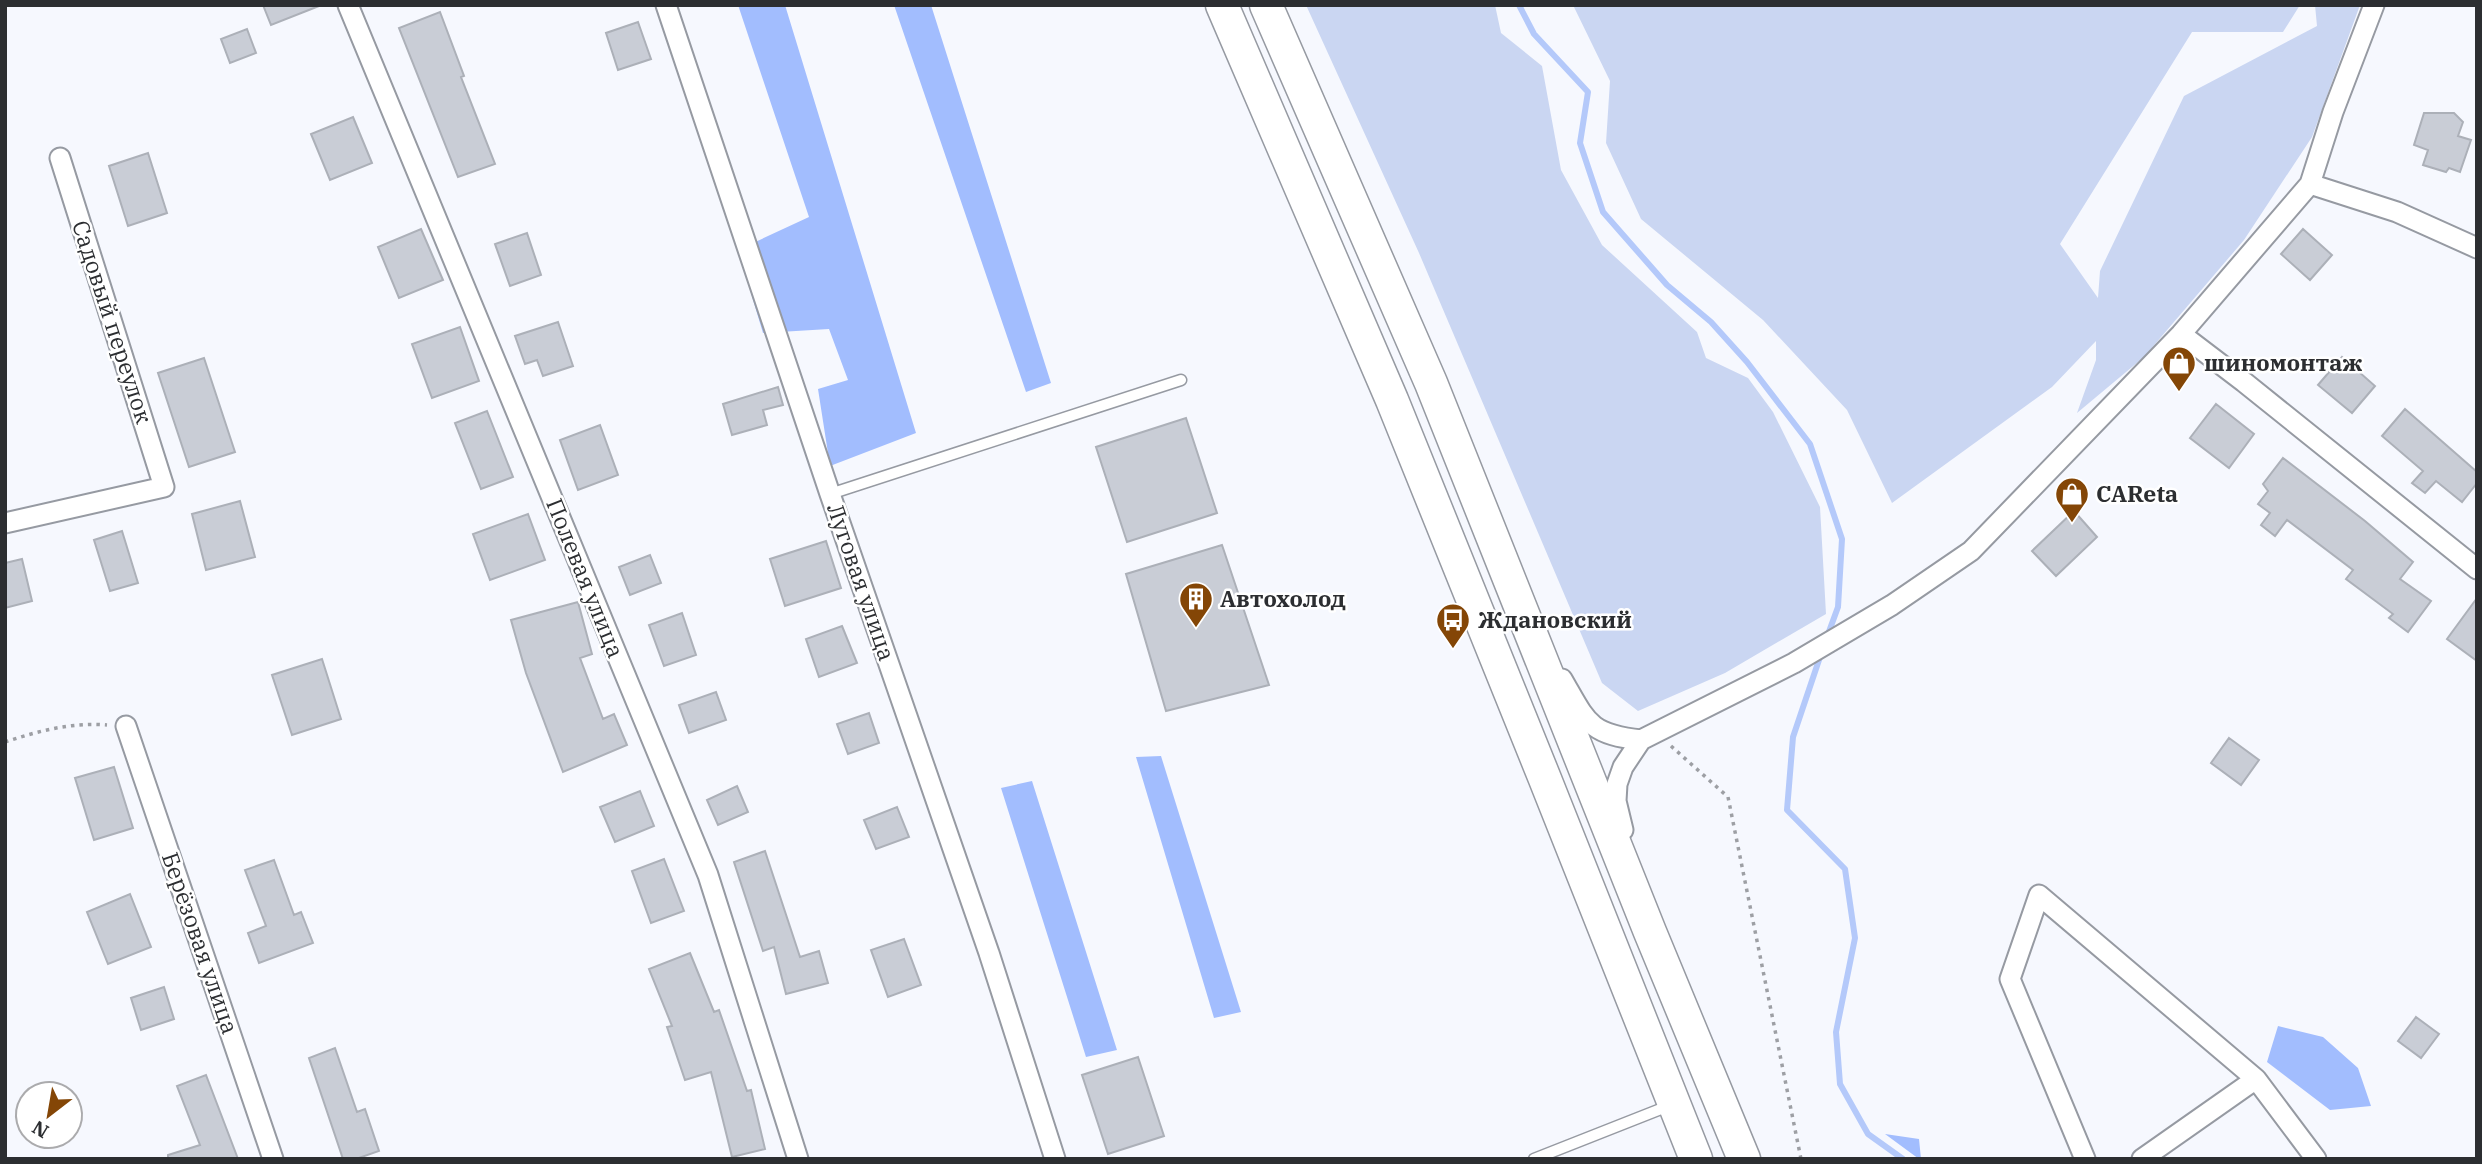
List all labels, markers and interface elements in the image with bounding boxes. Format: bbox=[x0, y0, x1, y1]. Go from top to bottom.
street label: Садовый переулок bbox=[66, 216, 160, 428]
shop icon: шиномонтаж bbox=[2160, 344, 2198, 393]
place label: шиномонтаж bbox=[2204, 347, 2363, 377]
shop icon: CAReta bbox=[2053, 475, 2091, 524]
place label: CAReta bbox=[2096, 478, 2178, 508]
street label: Полевая улица bbox=[540, 493, 632, 662]
street label: Луговая улица bbox=[821, 499, 903, 664]
building icon: Автохолод bbox=[1177, 580, 1215, 629]
place label: Автохолод bbox=[1220, 583, 1346, 613]
bus stop icon: Ждановский bbox=[1434, 601, 1472, 650]
place label: Ждановский bbox=[1478, 604, 1632, 634]
street label: Берёзовая улица bbox=[156, 848, 246, 1037]
north arrow bbox=[14, 1080, 84, 1150]
text: N bbox=[28, 1115, 53, 1144]

